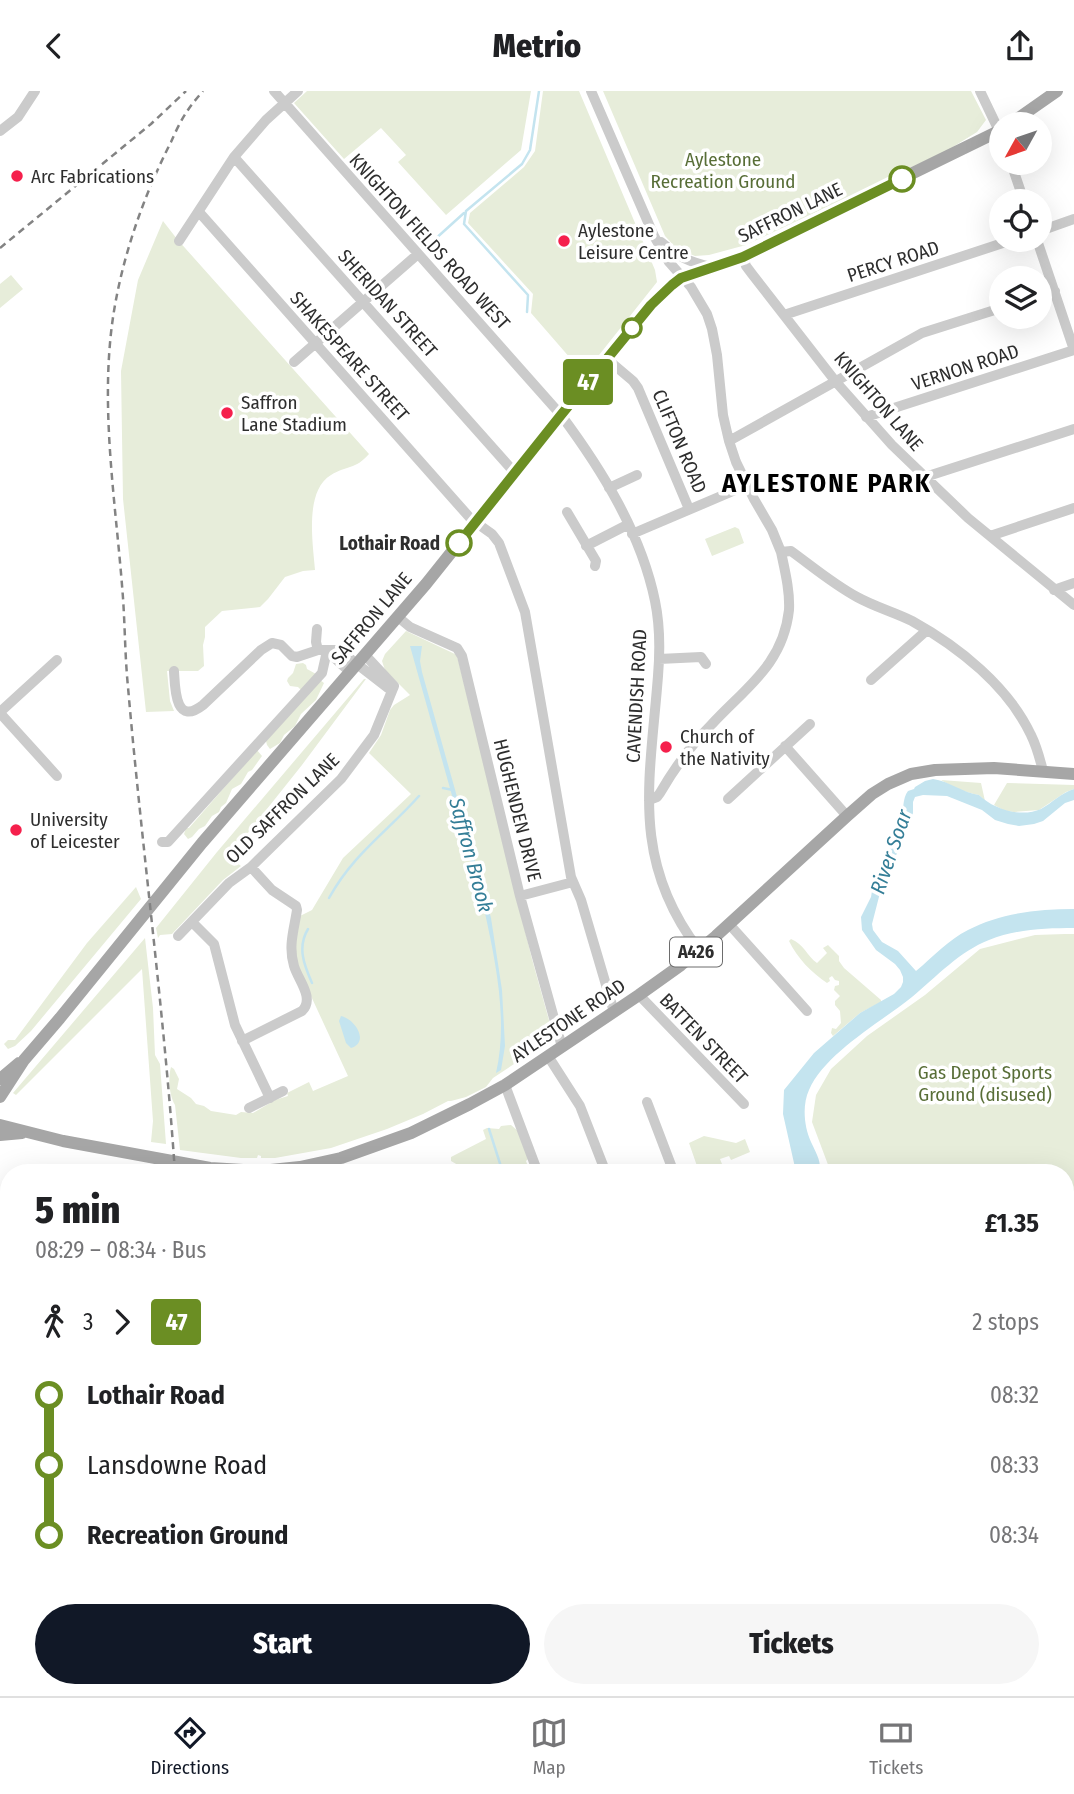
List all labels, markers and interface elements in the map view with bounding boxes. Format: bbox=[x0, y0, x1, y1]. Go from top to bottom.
icon: back bbox=[35, 27, 73, 65]
text: Metrio bbox=[493, 27, 581, 65]
icon: share bbox=[1001, 27, 1039, 65]
north arrow bbox=[989, 112, 1052, 175]
map controls bbox=[989, 112, 1052, 329]
park label: Aylestone Recreation Ground bbox=[651, 148, 795, 193]
street label: KNIGHTON FIELDS ROAD WEST bbox=[345, 149, 515, 334]
place label: Arc Fabrications bbox=[31, 165, 154, 188]
unlabelled marker bbox=[889, 166, 915, 192]
marker: Arc Fabrications bbox=[9, 168, 25, 184]
street label: SAFFRON LANE bbox=[734, 177, 846, 248]
button: locate bbox=[989, 189, 1052, 252]
place label: Aylestone Leisure Centre bbox=[578, 219, 689, 264]
marker: Aylestone Leisure Centre bbox=[556, 233, 572, 249]
street label: PERCY ROAD bbox=[844, 236, 942, 287]
street label: SHERIDAN STREET bbox=[333, 245, 442, 362]
button: layers bbox=[989, 266, 1052, 329]
street label: SHAKESPEARE STREET bbox=[285, 287, 414, 426]
unlabelled marker bbox=[622, 318, 642, 338]
street label: VERNON ROAD bbox=[909, 339, 1022, 396]
street label: KNIGHTON LANE bbox=[829, 347, 928, 456]
line badge: 47 bbox=[556, 359, 620, 405]
text: 47 bbox=[577, 368, 599, 396]
street label: CLIFTON ROAD bbox=[647, 386, 712, 496]
place label: Saffron Lane Stadium bbox=[241, 391, 347, 436]
marker: Saffron Lane Stadium bbox=[219, 405, 235, 421]
district label: AYLESTONE PARK bbox=[721, 468, 932, 499]
marker: Lothair Road bbox=[446, 530, 472, 556]
place label: Lothair Road bbox=[339, 532, 440, 555]
street label: SAFFRON LANE bbox=[326, 568, 417, 669]
street label: CAVENDISH ROAD bbox=[622, 629, 651, 763]
place label: Church of the Nativity bbox=[680, 725, 770, 770]
street label: HUGHENDEN DRIVE bbox=[489, 736, 546, 884]
marker: Church of the Nativity bbox=[658, 739, 674, 755]
street label: OLD SAFFRON LANE bbox=[221, 748, 344, 868]
water label: Saffron Brook bbox=[443, 794, 499, 915]
water label: River Soar bbox=[864, 806, 918, 898]
place label: University of Leicester bbox=[30, 808, 120, 853]
marker: University of Leicester bbox=[8, 822, 24, 838]
road number: A426 bbox=[670, 937, 722, 967]
street label: AYLESTONE ROAD bbox=[507, 974, 630, 1067]
street label: BATTEN STREET bbox=[655, 988, 753, 1088]
park label: Gas Depot Sports Ground (disused) bbox=[918, 1061, 1052, 1106]
text: 5 min bbox=[35, 1187, 120, 1233]
text: £1.35 bbox=[985, 1208, 1039, 1239]
text: 08:29 – 08:34 · Bus bbox=[35, 1236, 206, 1264]
icon: walk bbox=[35, 1303, 73, 1341]
icon: forward bbox=[103, 1303, 141, 1341]
text: 3 bbox=[83, 1308, 93, 1336]
text: 47 bbox=[165, 1308, 187, 1336]
text: 2 stops bbox=[972, 1308, 1039, 1336]
text: Lothair Road bbox=[87, 1380, 225, 1411]
text: 08:32 bbox=[990, 1381, 1039, 1409]
text: Lansdowne Road bbox=[87, 1450, 267, 1481]
text: 08:33 bbox=[990, 1451, 1039, 1479]
text: Recreation Ground bbox=[87, 1520, 289, 1551]
text: 08:34 bbox=[989, 1521, 1039, 1549]
button: Start bbox=[35, 1604, 530, 1684]
button: Tickets bbox=[544, 1604, 1039, 1684]
tab: Directions bbox=[151, 1714, 229, 1779]
tab: Map bbox=[530, 1714, 568, 1779]
tab: Tickets bbox=[869, 1714, 923, 1779]

